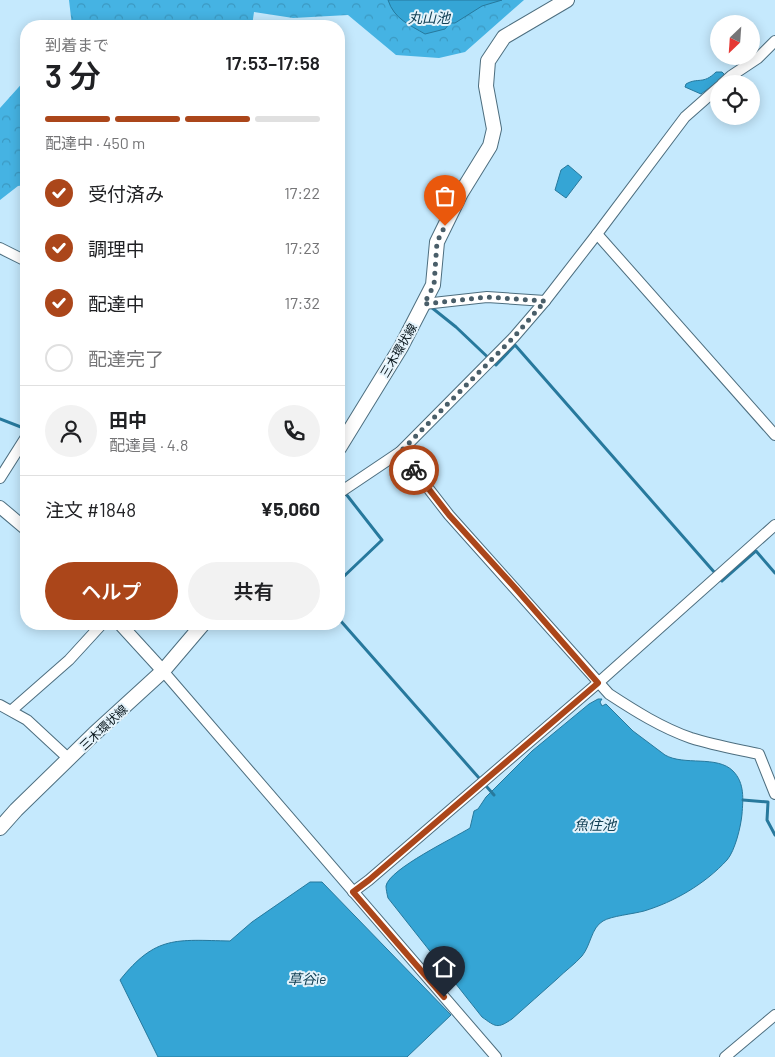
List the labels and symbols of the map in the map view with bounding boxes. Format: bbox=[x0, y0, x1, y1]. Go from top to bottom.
water label: 丸山池 bbox=[408, 9, 452, 26]
north arrow bbox=[710, 15, 760, 65]
pin bbox=[424, 175, 466, 226]
street label: 三木環状線 bbox=[377, 321, 419, 379]
courier bbox=[389, 445, 439, 495]
street label: 三木環状線 bbox=[76, 701, 130, 753]
water label: 魚住池 bbox=[574, 816, 618, 833]
pin bbox=[423, 946, 465, 997]
water label: 草谷ie bbox=[288, 970, 326, 987]

